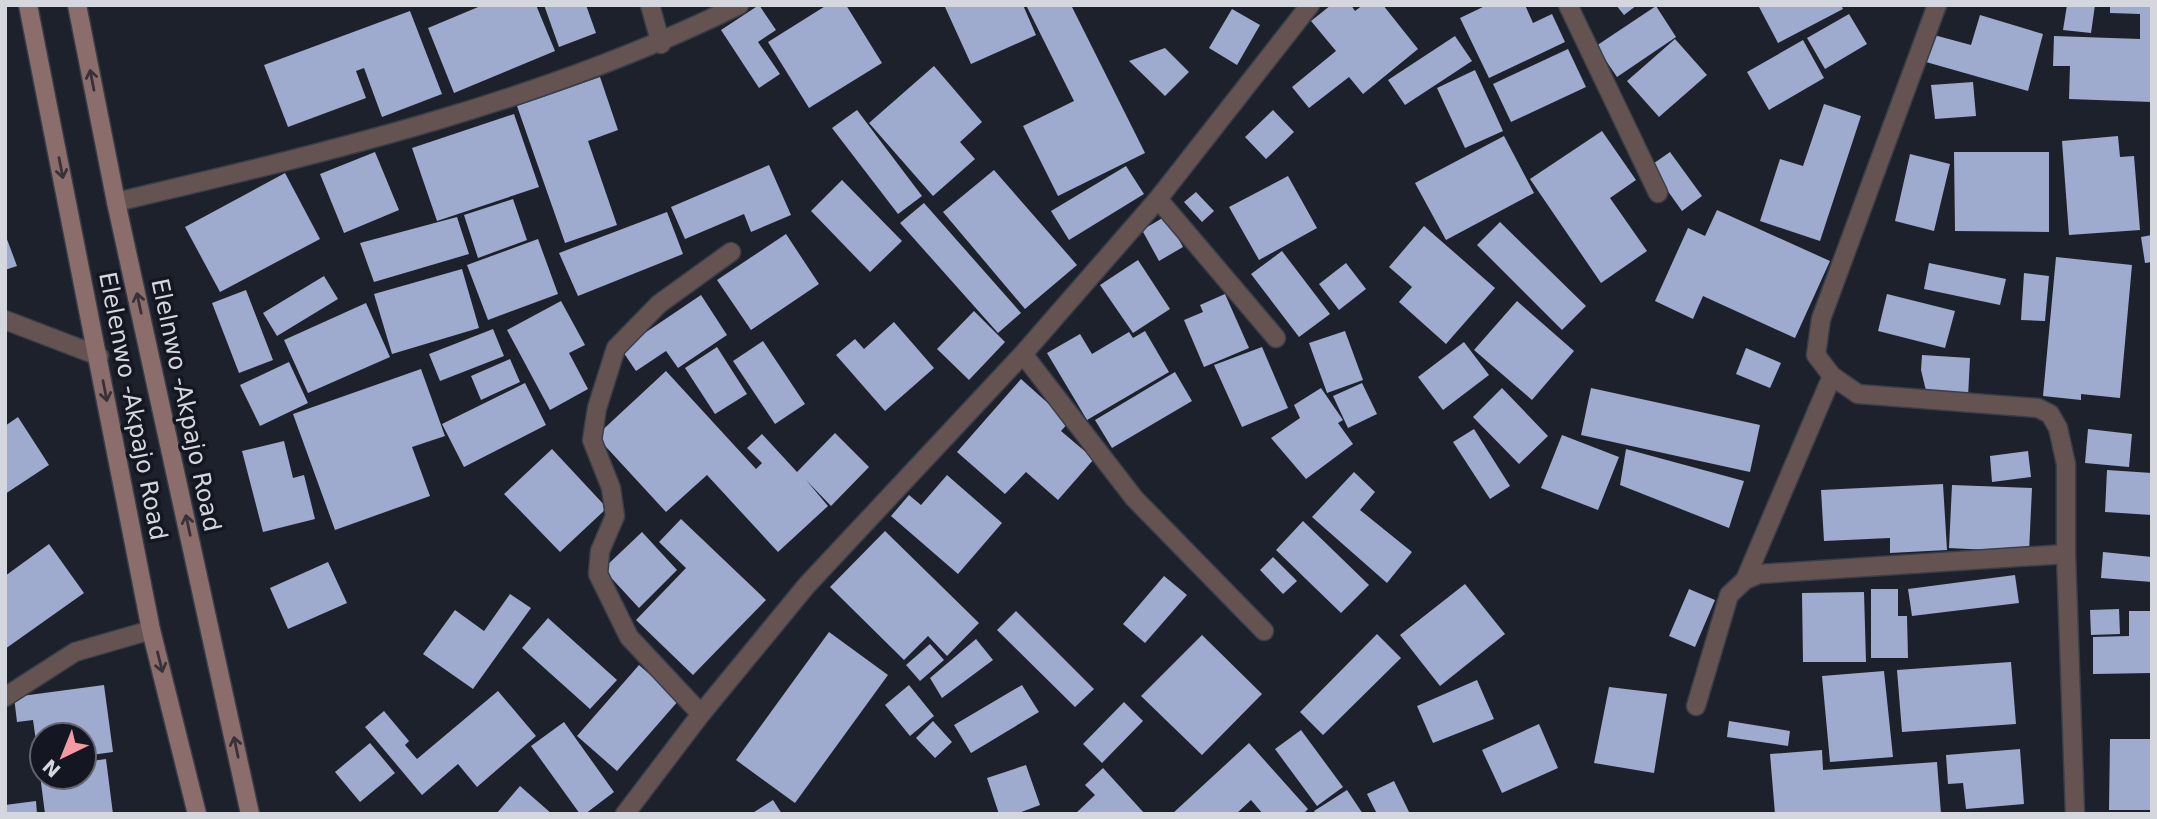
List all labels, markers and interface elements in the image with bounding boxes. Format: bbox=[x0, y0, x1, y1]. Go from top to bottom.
one-way arrow bbox=[85, 69, 98, 92]
one-way arrow bbox=[55, 156, 68, 179]
street label: Elelenwo -Akpajo Road bbox=[93, 269, 173, 543]
street label: Elelnwo -Akpajo Road bbox=[145, 276, 227, 534]
one-way arrow bbox=[131, 292, 145, 315]
one-way arrow bbox=[99, 379, 113, 402]
one-way arrow bbox=[180, 514, 194, 537]
one-way arrow bbox=[154, 651, 167, 673]
north arrow bbox=[28, 721, 98, 791]
one-way arrow bbox=[229, 736, 243, 759]
text: N bbox=[38, 755, 65, 782]

